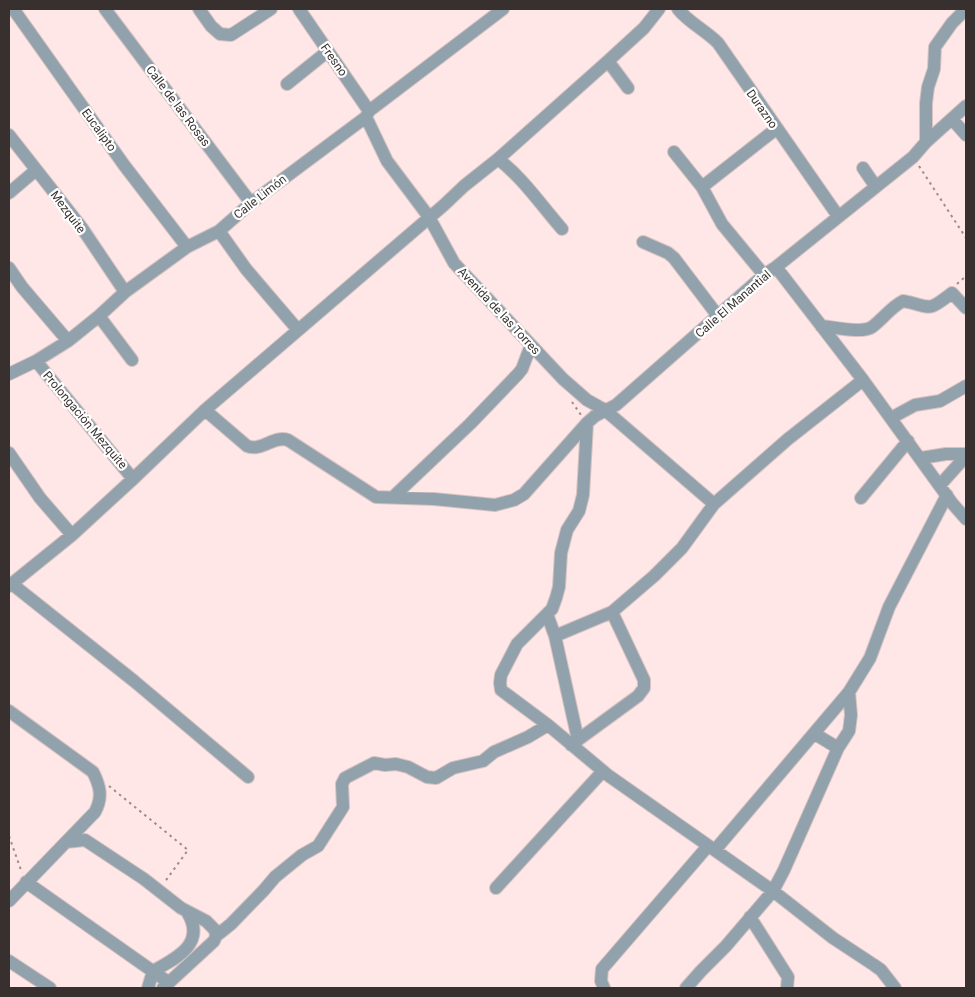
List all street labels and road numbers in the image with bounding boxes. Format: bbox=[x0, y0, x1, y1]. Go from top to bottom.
street label: Fresno bbox=[318, 41, 350, 79]
street label: Calle de las Rosas bbox=[143, 63, 213, 149]
street label: Durazno bbox=[744, 87, 781, 131]
street label: Eucalipto bbox=[79, 106, 119, 154]
street label: Calle Limón bbox=[231, 172, 289, 222]
street label: Mezquite bbox=[48, 188, 88, 236]
street label: Avenida de las Torres bbox=[455, 265, 543, 357]
street label: Calle El Manantial bbox=[692, 267, 774, 341]
street label: Prolongación Mezquite bbox=[40, 368, 130, 472]

